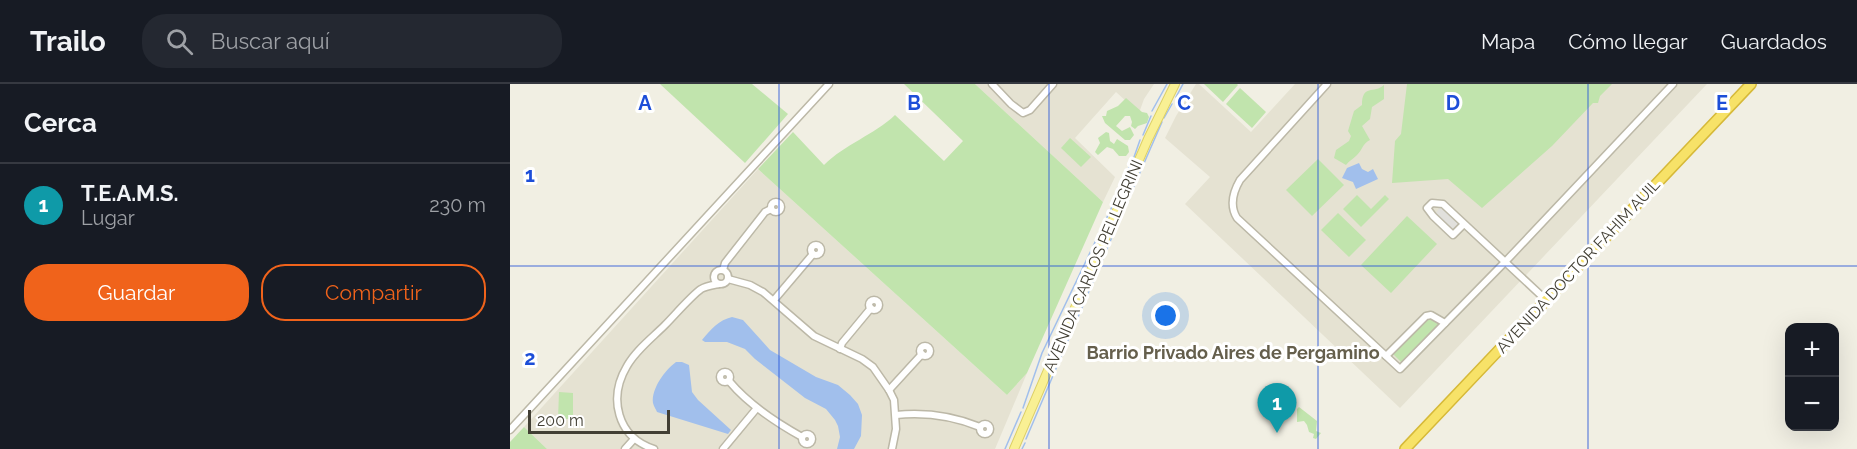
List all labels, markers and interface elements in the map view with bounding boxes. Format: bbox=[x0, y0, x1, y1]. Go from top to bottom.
search box bbox=[142, 14, 562, 68]
text: Trailo bbox=[30, 25, 106, 58]
icon: search bbox=[163, 25, 196, 58]
text: Buscar aquí bbox=[211, 28, 329, 54]
text: Mapa bbox=[1481, 29, 1535, 54]
text: Cómo llegar bbox=[1568, 29, 1688, 54]
text: Guardados bbox=[1721, 29, 1827, 54]
text: A bbox=[638, 91, 652, 115]
text: B bbox=[907, 91, 921, 115]
text: C bbox=[1177, 91, 1191, 115]
text: D bbox=[1446, 91, 1460, 115]
text: E bbox=[1716, 91, 1728, 115]
text: Cerca bbox=[24, 108, 97, 138]
street label: AVENIDA CARLOS PELLEGRINI bbox=[1040, 157, 1146, 375]
text: 1 bbox=[525, 163, 535, 187]
street label: AVENIDA DOCTOR FAHIM AUIL bbox=[1492, 175, 1664, 357]
text: T.E.A.M.S. bbox=[81, 180, 179, 206]
text: 1 bbox=[39, 193, 48, 217]
text: 230 m bbox=[429, 193, 486, 217]
text: Lugar bbox=[81, 206, 135, 230]
button: Guardar bbox=[24, 264, 249, 321]
button: Compartir bbox=[261, 264, 486, 321]
your location bbox=[1151, 301, 1180, 330]
map controls bbox=[1785, 323, 1839, 431]
button: + bbox=[1785, 323, 1839, 377]
district label: Barrio Privado Aires de Pergamino bbox=[1086, 342, 1380, 363]
text: 2 bbox=[524, 346, 536, 370]
button: − bbox=[1785, 377, 1839, 431]
pin: 1 bbox=[1258, 384, 1296, 433]
scale bar bbox=[528, 407, 670, 434]
text: 200 m bbox=[537, 411, 584, 430]

